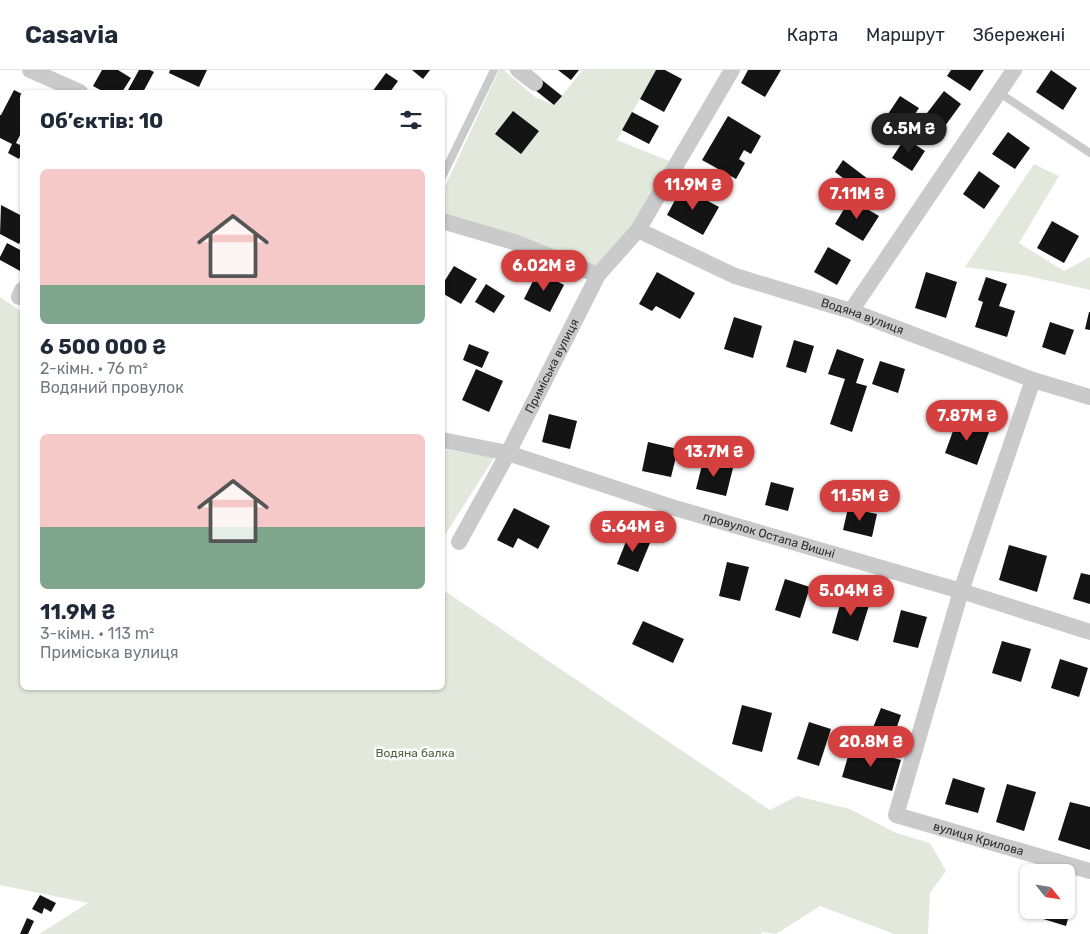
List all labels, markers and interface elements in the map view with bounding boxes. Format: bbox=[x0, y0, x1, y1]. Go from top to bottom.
text: Casavia bbox=[25, 21, 118, 49]
text: Карта bbox=[787, 24, 838, 46]
text: Маршрут bbox=[866, 24, 945, 46]
text: Збережені bbox=[973, 24, 1065, 46]
icon: filters bbox=[397, 106, 425, 134]
text: Об’єктів: 10 bbox=[40, 108, 163, 133]
pin: 6.5M ₴ bbox=[868, 112, 950, 155]
text: 6.5M ₴ bbox=[883, 119, 935, 138]
pin: 11.9M ₴ bbox=[647, 168, 739, 211]
text: 11.9M ₴ bbox=[664, 175, 722, 194]
pin: 7.11M ₴ bbox=[811, 178, 903, 220]
text: 7.11M ₴ bbox=[829, 184, 885, 203]
icon: home bbox=[188, 201, 278, 291]
pin: 6.02M ₴ bbox=[498, 250, 590, 292]
text: 6.02M ₴ bbox=[512, 256, 576, 275]
street label: Водяна вулиця bbox=[819, 295, 906, 337]
street label: Приміська вулиця bbox=[522, 317, 582, 416]
text: 6 500 000 ₴ bbox=[40, 334, 166, 359]
text: 2-кімн. · 76 m² bbox=[40, 359, 148, 378]
text: Водяний провулок bbox=[40, 378, 184, 397]
pin: 7.87M ₴ bbox=[921, 400, 1013, 442]
text: 7.87M ₴ bbox=[937, 406, 997, 425]
pin: 13.7M ₴ bbox=[668, 436, 760, 478]
text: 13.7M ₴ bbox=[684, 442, 744, 461]
icon: home bbox=[188, 466, 278, 556]
pin: 11.5M ₴ bbox=[814, 480, 906, 522]
text: 11.5M ₴ bbox=[831, 486, 889, 505]
pin: 5.64M ₴ bbox=[587, 510, 679, 553]
street label: провулок Остапа Вишні bbox=[701, 510, 837, 561]
text: 5.64M ₴ bbox=[601, 517, 665, 536]
pin: 5.04M ₴ bbox=[805, 574, 897, 617]
text: 5.04M ₴ bbox=[819, 581, 883, 600]
text: 11.9M ₴ bbox=[40, 599, 116, 624]
text: 3-кімн. · 113 m² bbox=[40, 624, 155, 643]
text: Приміська вулиця bbox=[40, 643, 179, 662]
pin: 20.8M ₴ bbox=[825, 726, 917, 768]
text: 20.8M ₴ bbox=[839, 732, 903, 751]
park label: Водяна балка bbox=[375, 746, 455, 760]
street label: вулиця Крилова bbox=[932, 819, 1025, 858]
north arrow bbox=[1020, 864, 1075, 919]
map controls bbox=[1020, 864, 1075, 919]

